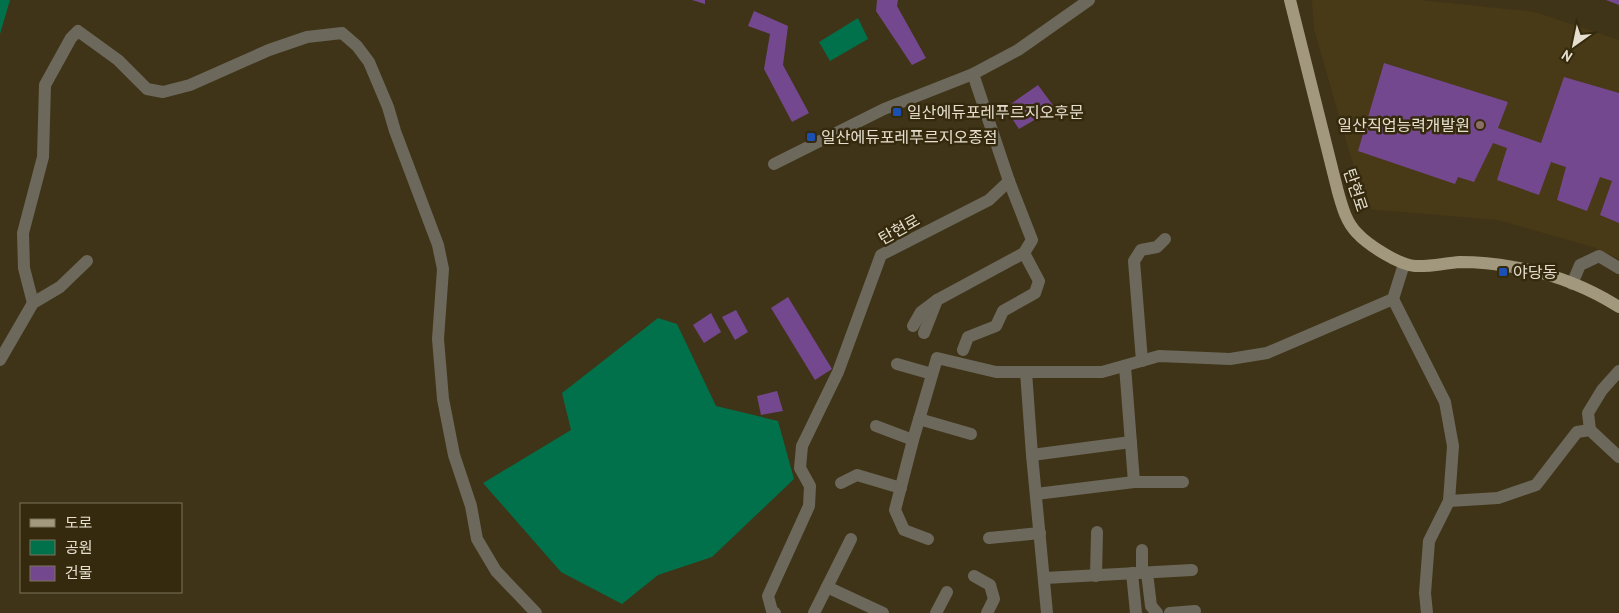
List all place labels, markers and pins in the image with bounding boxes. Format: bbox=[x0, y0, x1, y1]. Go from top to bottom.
place label: 일산에듀포레푸르지오후문 bbox=[907, 102, 1084, 122]
marker: 일산에듀포레푸르지오후문 bbox=[891, 106, 903, 118]
place label: 일산직업능력개발원 bbox=[1338, 115, 1470, 135]
marker: 일산직업능력개발원 bbox=[1474, 119, 1486, 131]
place label: 일산에듀포레푸르지오종점 bbox=[821, 127, 998, 147]
marker: 일산에듀포레푸르지오종점 bbox=[805, 131, 817, 143]
place label: 야당동 bbox=[1513, 262, 1557, 282]
marker: 야당동 bbox=[1497, 266, 1509, 278]

